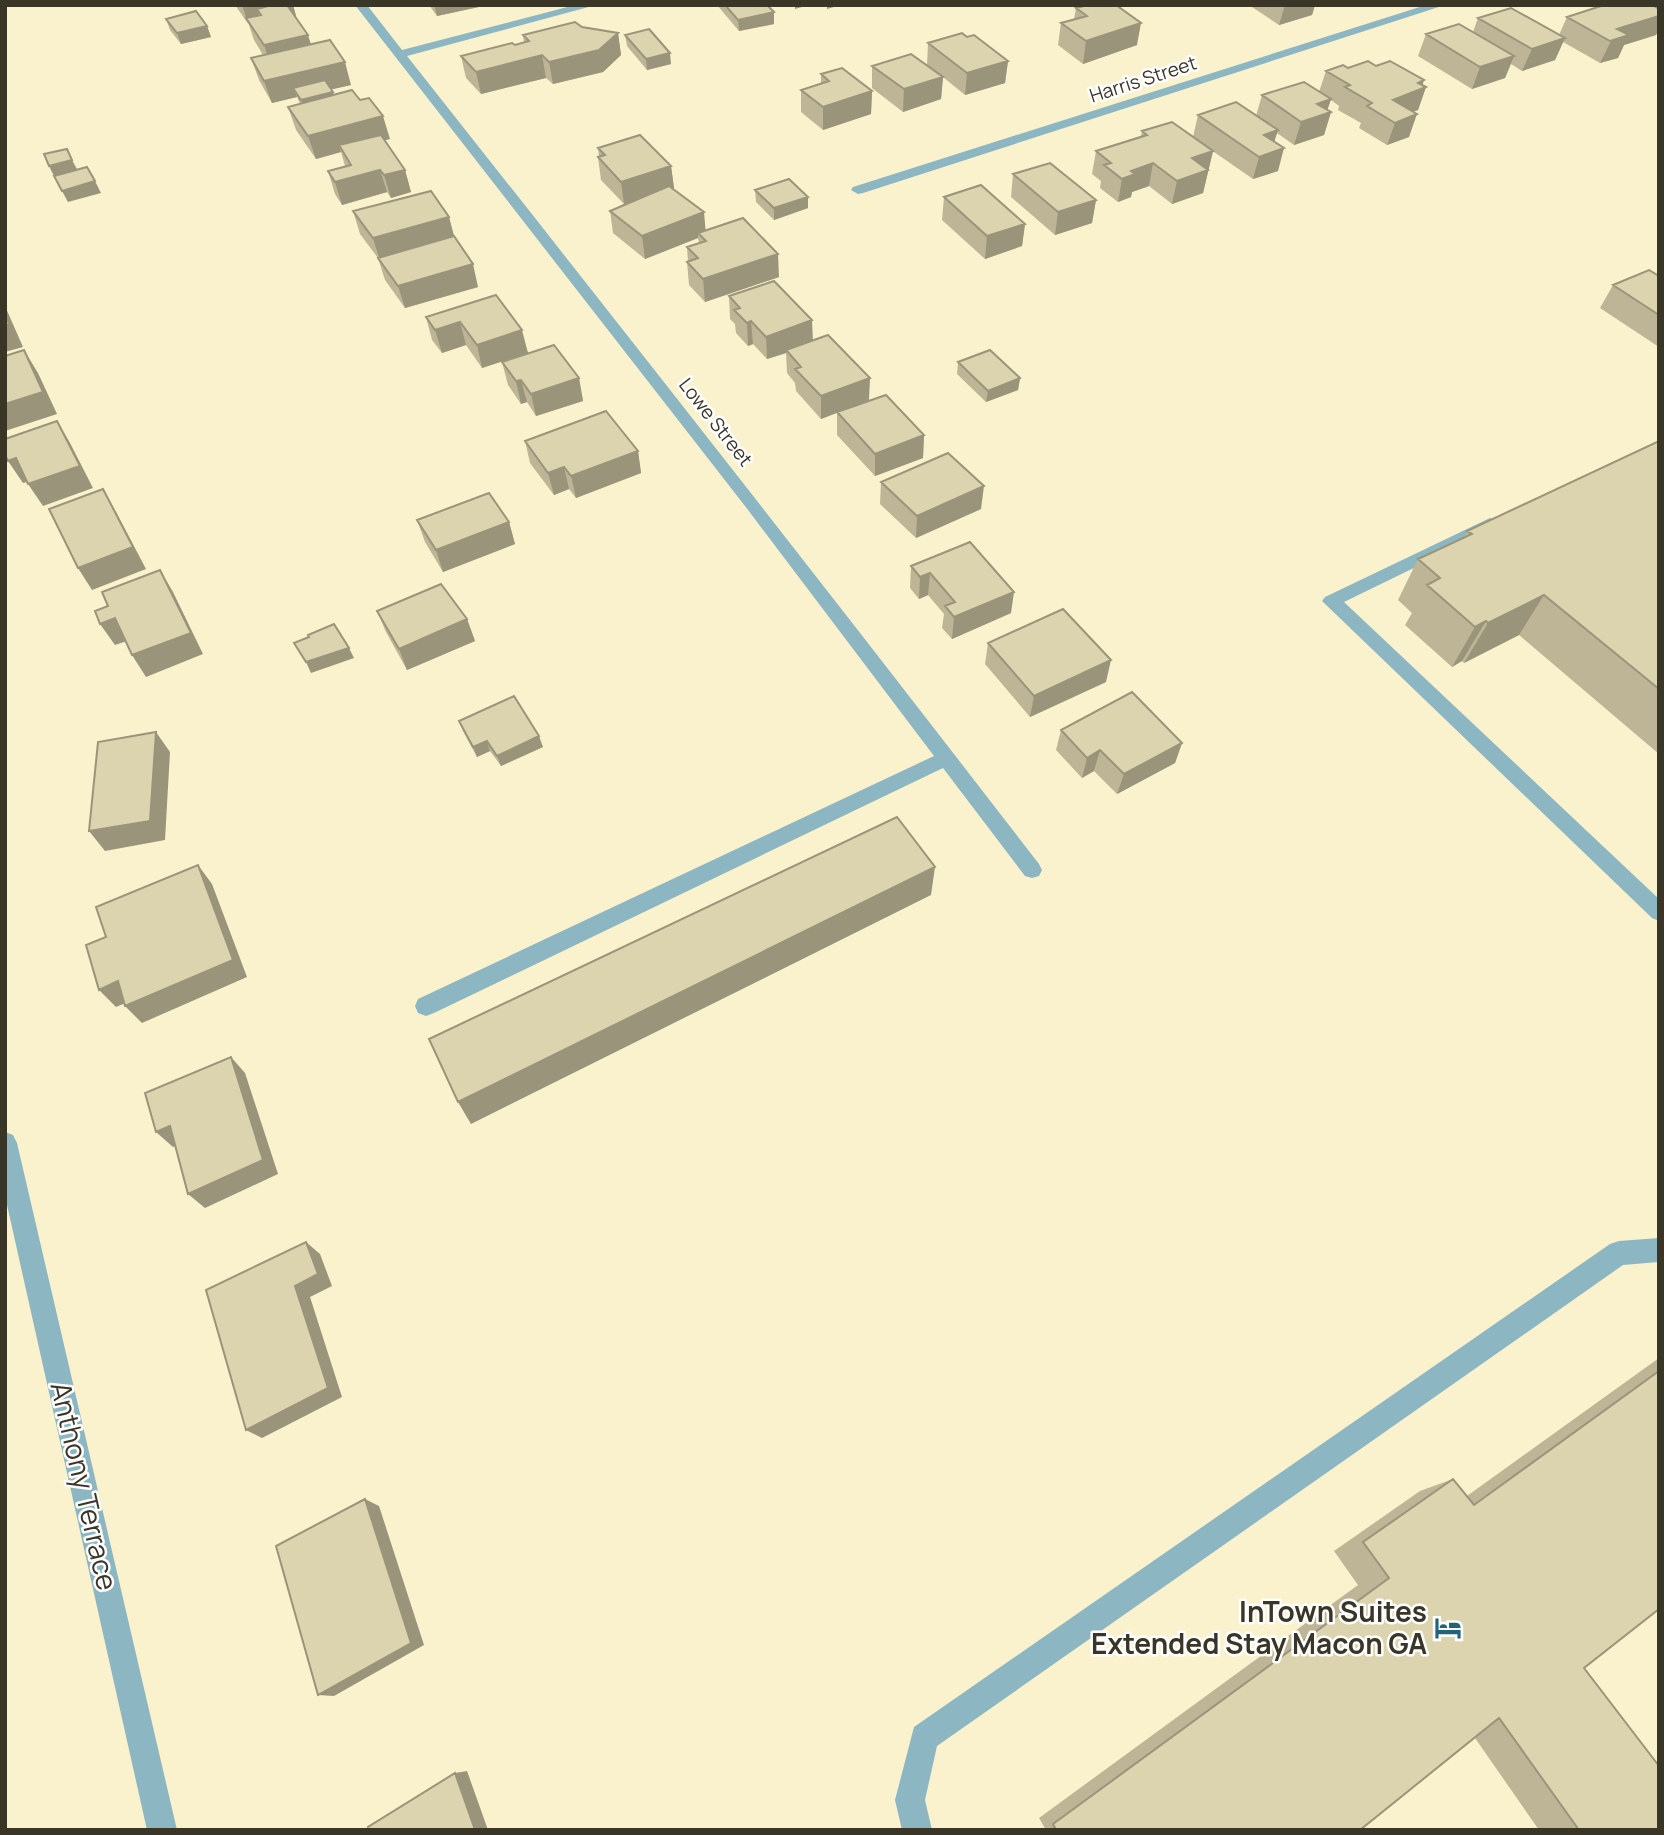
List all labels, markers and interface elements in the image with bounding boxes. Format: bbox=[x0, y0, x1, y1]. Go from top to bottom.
street label: Harris Street bbox=[1086, 49, 1200, 109]
street label: Lowe Street bbox=[673, 372, 759, 472]
street label: Anthony Terrace bbox=[43, 1378, 127, 1594]
place label: InTown Suites Extended Stay Macon GA bbox=[1091, 1592, 1427, 1662]
hotel icon: InTown Suites Extended Stay Macon GA bbox=[1433, 1613, 1463, 1643]

